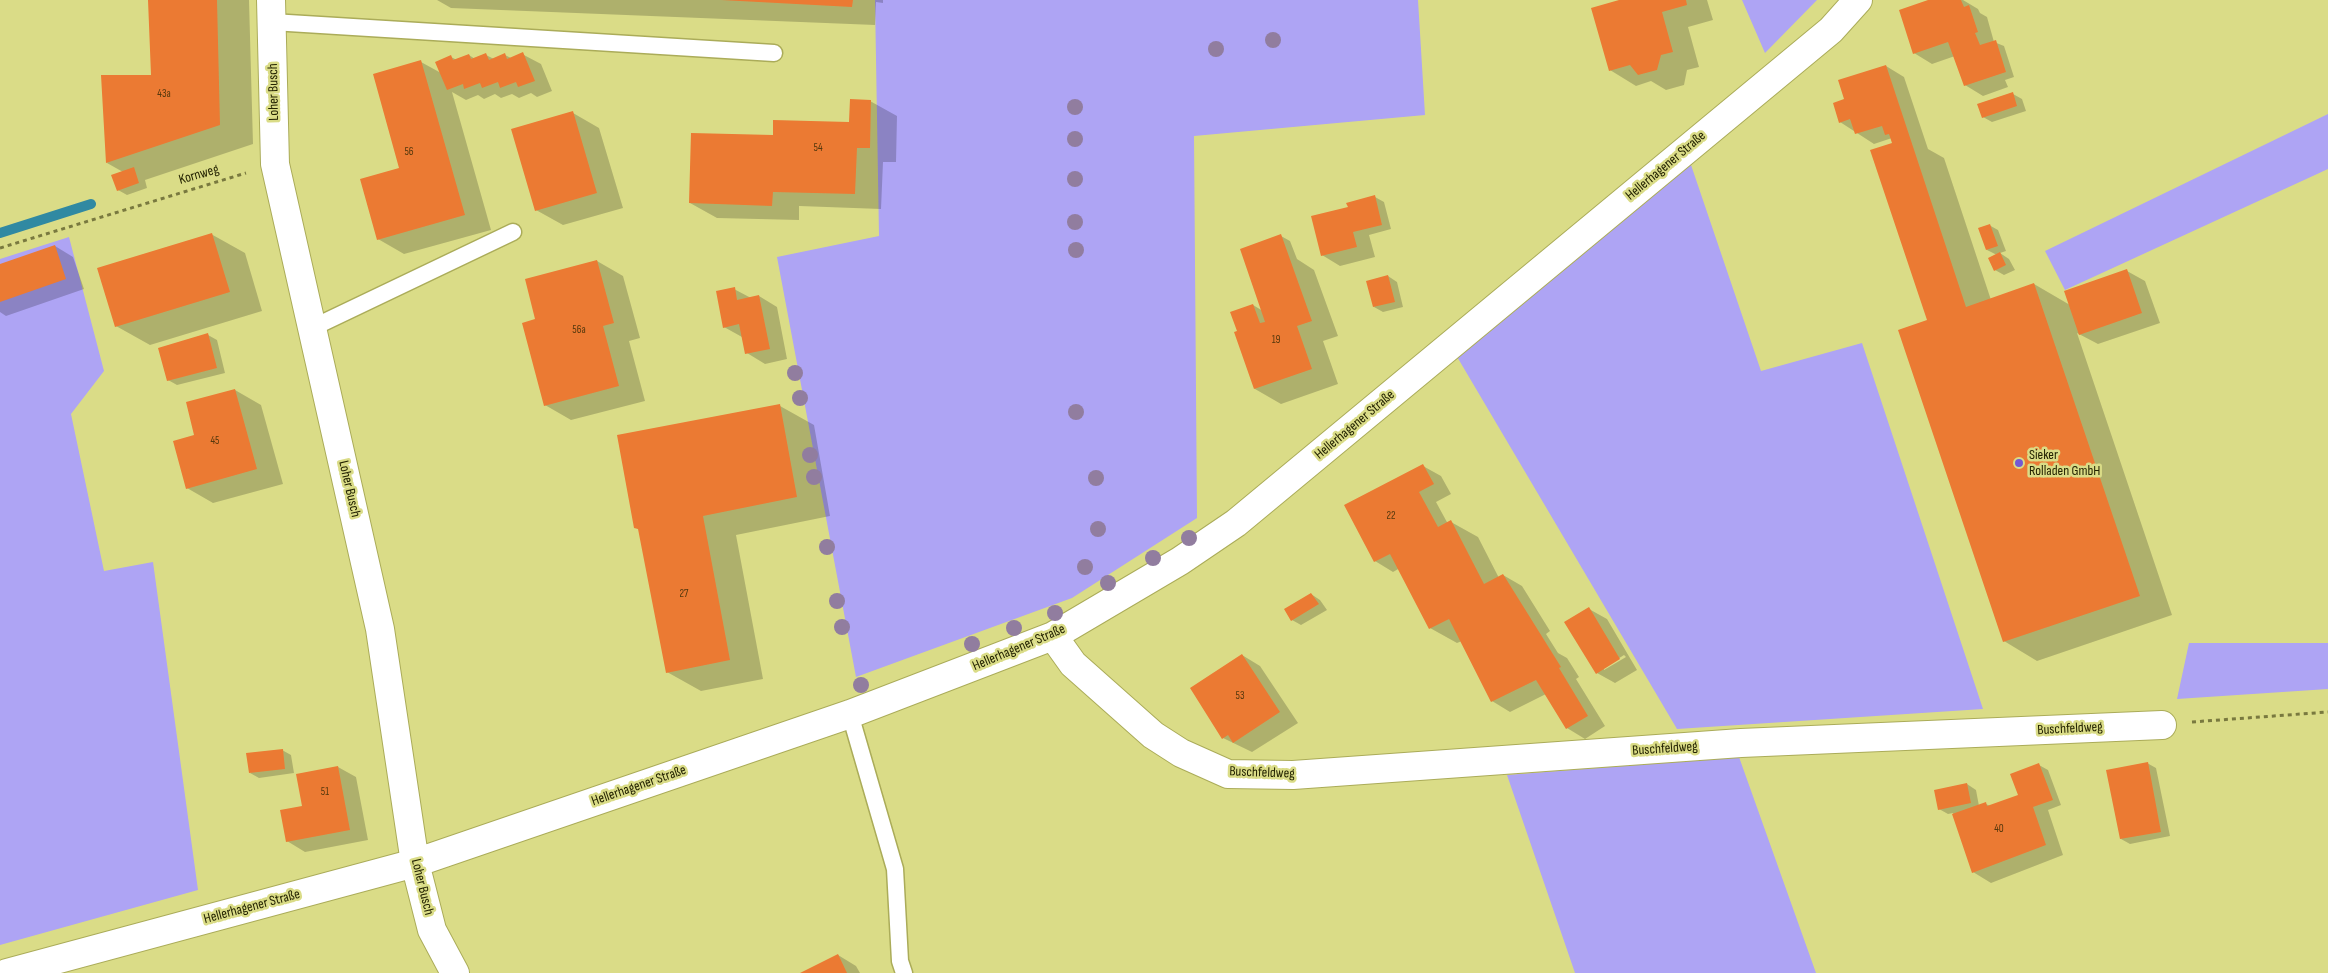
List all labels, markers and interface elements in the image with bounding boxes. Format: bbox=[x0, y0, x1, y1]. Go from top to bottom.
street label: Loher Busch bbox=[265, 63, 283, 121]
house number: 43a bbox=[157, 87, 171, 101]
street label: Hellerhagener Straße bbox=[1623, 128, 1709, 204]
house number: 54 bbox=[813, 141, 823, 155]
house number: 56 bbox=[404, 145, 414, 159]
street label: Kornweg bbox=[177, 161, 221, 189]
house number: 56a bbox=[572, 323, 586, 337]
house number: 19 bbox=[1272, 333, 1280, 347]
street label: Hellerhagener Straße bbox=[1312, 387, 1398, 463]
house number: 45 bbox=[210, 434, 220, 448]
place label: Sieker Rolladen GmbH bbox=[2029, 447, 2100, 480]
marker: Sieker Rolladen GmbH bbox=[2013, 457, 2025, 469]
street label: Loher Busch bbox=[334, 459, 364, 519]
house number: 22 bbox=[1386, 509, 1396, 523]
house number: 27 bbox=[680, 587, 688, 601]
street label: Hellerhagener Straße bbox=[970, 621, 1068, 675]
house number: 53 bbox=[1235, 689, 1245, 703]
street label: Buschfeldweg bbox=[2037, 719, 2103, 739]
street label: Buschfeldweg bbox=[1632, 738, 1698, 760]
street label: Hellerhagener Straße bbox=[589, 762, 689, 810]
street label: Buschfeldweg bbox=[1229, 763, 1295, 783]
house number: 51 bbox=[321, 785, 329, 799]
house number: 40 bbox=[1994, 822, 2004, 836]
street label: Loher Busch bbox=[407, 857, 437, 917]
street label: Hellerhagener Straße bbox=[202, 886, 302, 928]

